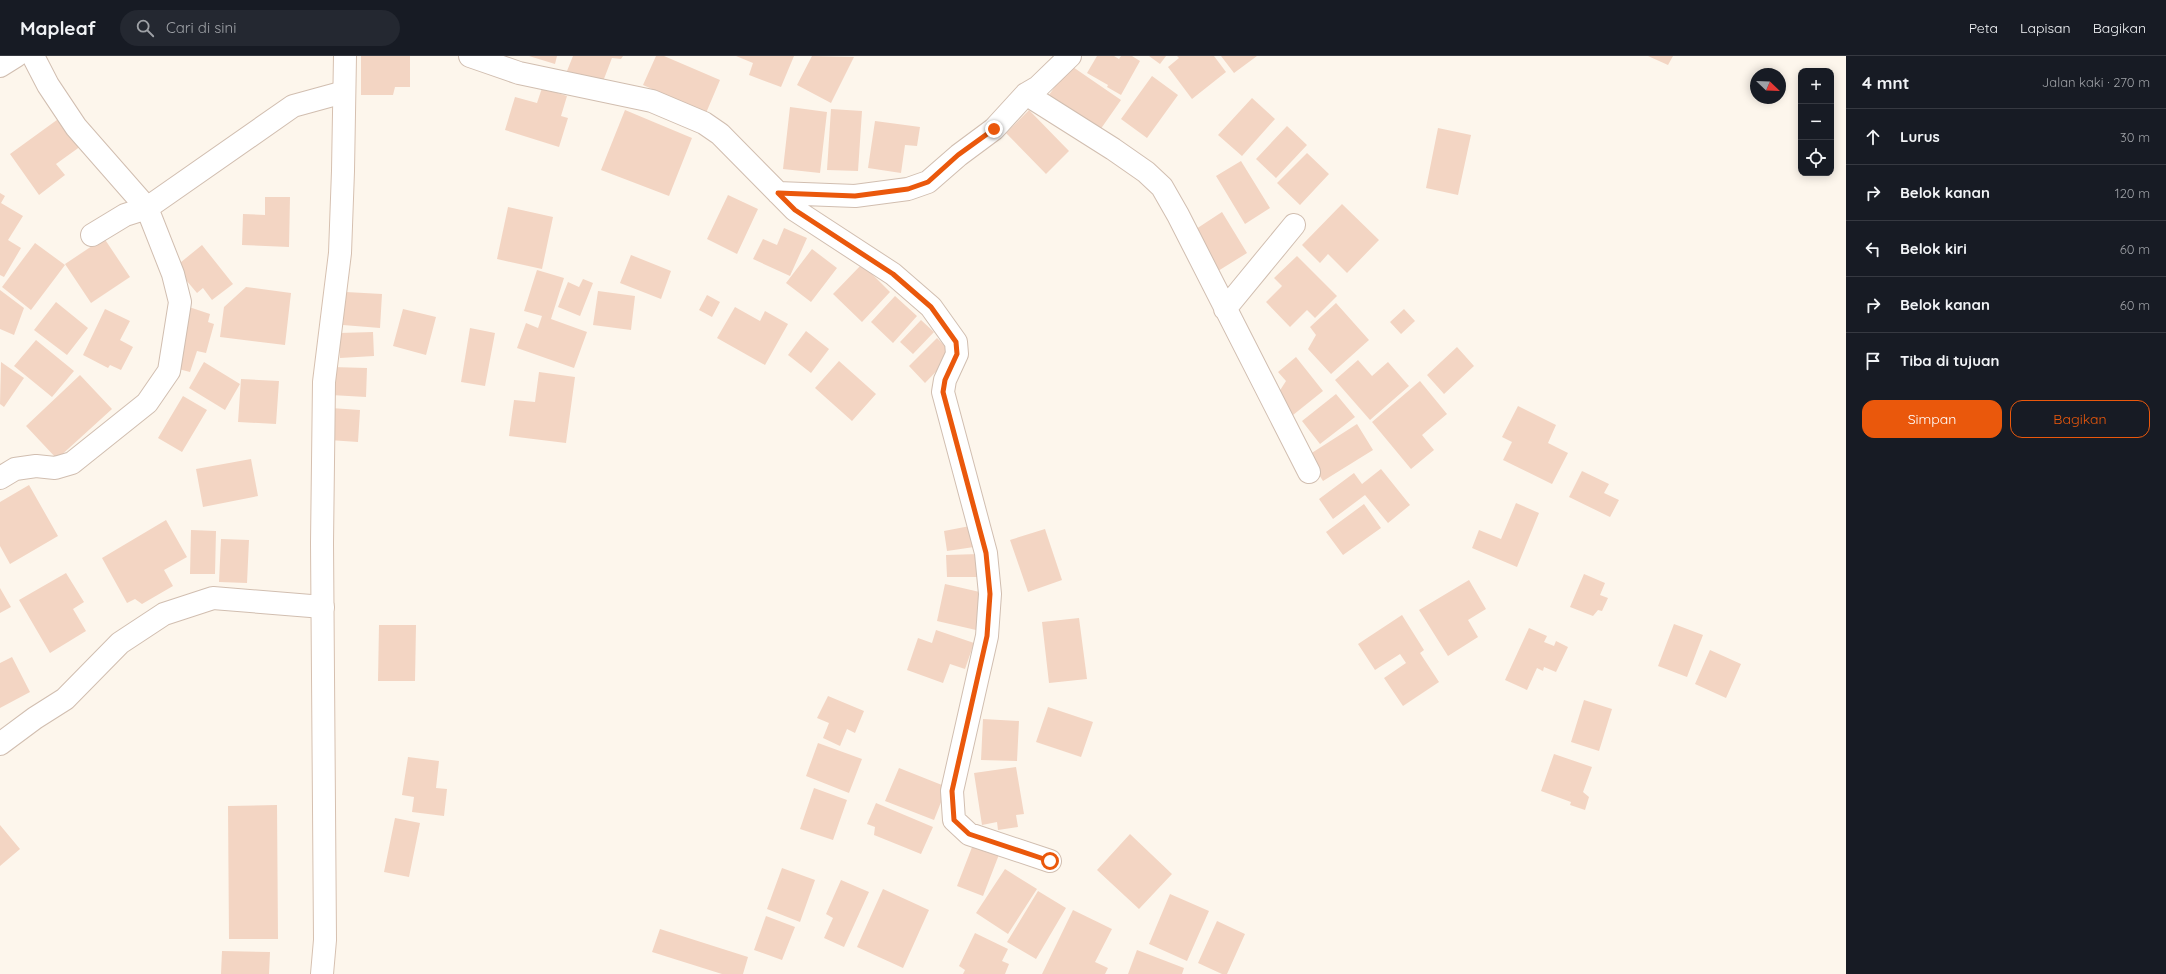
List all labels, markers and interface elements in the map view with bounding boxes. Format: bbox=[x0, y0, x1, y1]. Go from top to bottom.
search box bbox=[120, 10, 400, 46]
text: Mapleaf bbox=[20, 16, 96, 40]
icon: search bbox=[134, 17, 156, 39]
text: Cari di sini bbox=[166, 18, 236, 37]
text: Peta bbox=[1969, 19, 1998, 37]
text: Lapisan bbox=[2020, 19, 2071, 37]
text: Bagikan bbox=[2093, 19, 2146, 37]
north arrow bbox=[1750, 68, 1786, 104]
map controls bbox=[1798, 68, 1834, 176]
button: + bbox=[1798, 68, 1834, 104]
text: 4 mnt bbox=[1862, 72, 1910, 93]
text: Jalan kaki · 270 m bbox=[2042, 74, 2150, 90]
button: − bbox=[1798, 104, 1834, 140]
route end bbox=[985, 120, 1003, 138]
icon: ahead bbox=[1862, 126, 1884, 148]
text: Lurus bbox=[1900, 127, 1940, 146]
text: 30 m bbox=[2120, 129, 2150, 145]
button: locate bbox=[1798, 140, 1834, 176]
icon: right bbox=[1862, 182, 1884, 204]
text: Belok kanan bbox=[1900, 183, 1990, 202]
text: 120 m bbox=[2115, 185, 2150, 201]
icon: left bbox=[1862, 238, 1884, 260]
text: Belok kiri bbox=[1900, 239, 1967, 258]
text: 60 m bbox=[2120, 241, 2150, 257]
icon: right bbox=[1862, 294, 1884, 316]
text: Belok kanan bbox=[1900, 295, 1990, 314]
text: 60 m bbox=[2120, 297, 2150, 313]
icon: arrive bbox=[1862, 350, 1884, 372]
text: Tiba di tujuan bbox=[1900, 351, 1999, 370]
button: Simpan bbox=[1862, 400, 2002, 438]
button: Bagikan bbox=[2010, 400, 2150, 438]
route start bbox=[1041, 852, 1059, 870]

